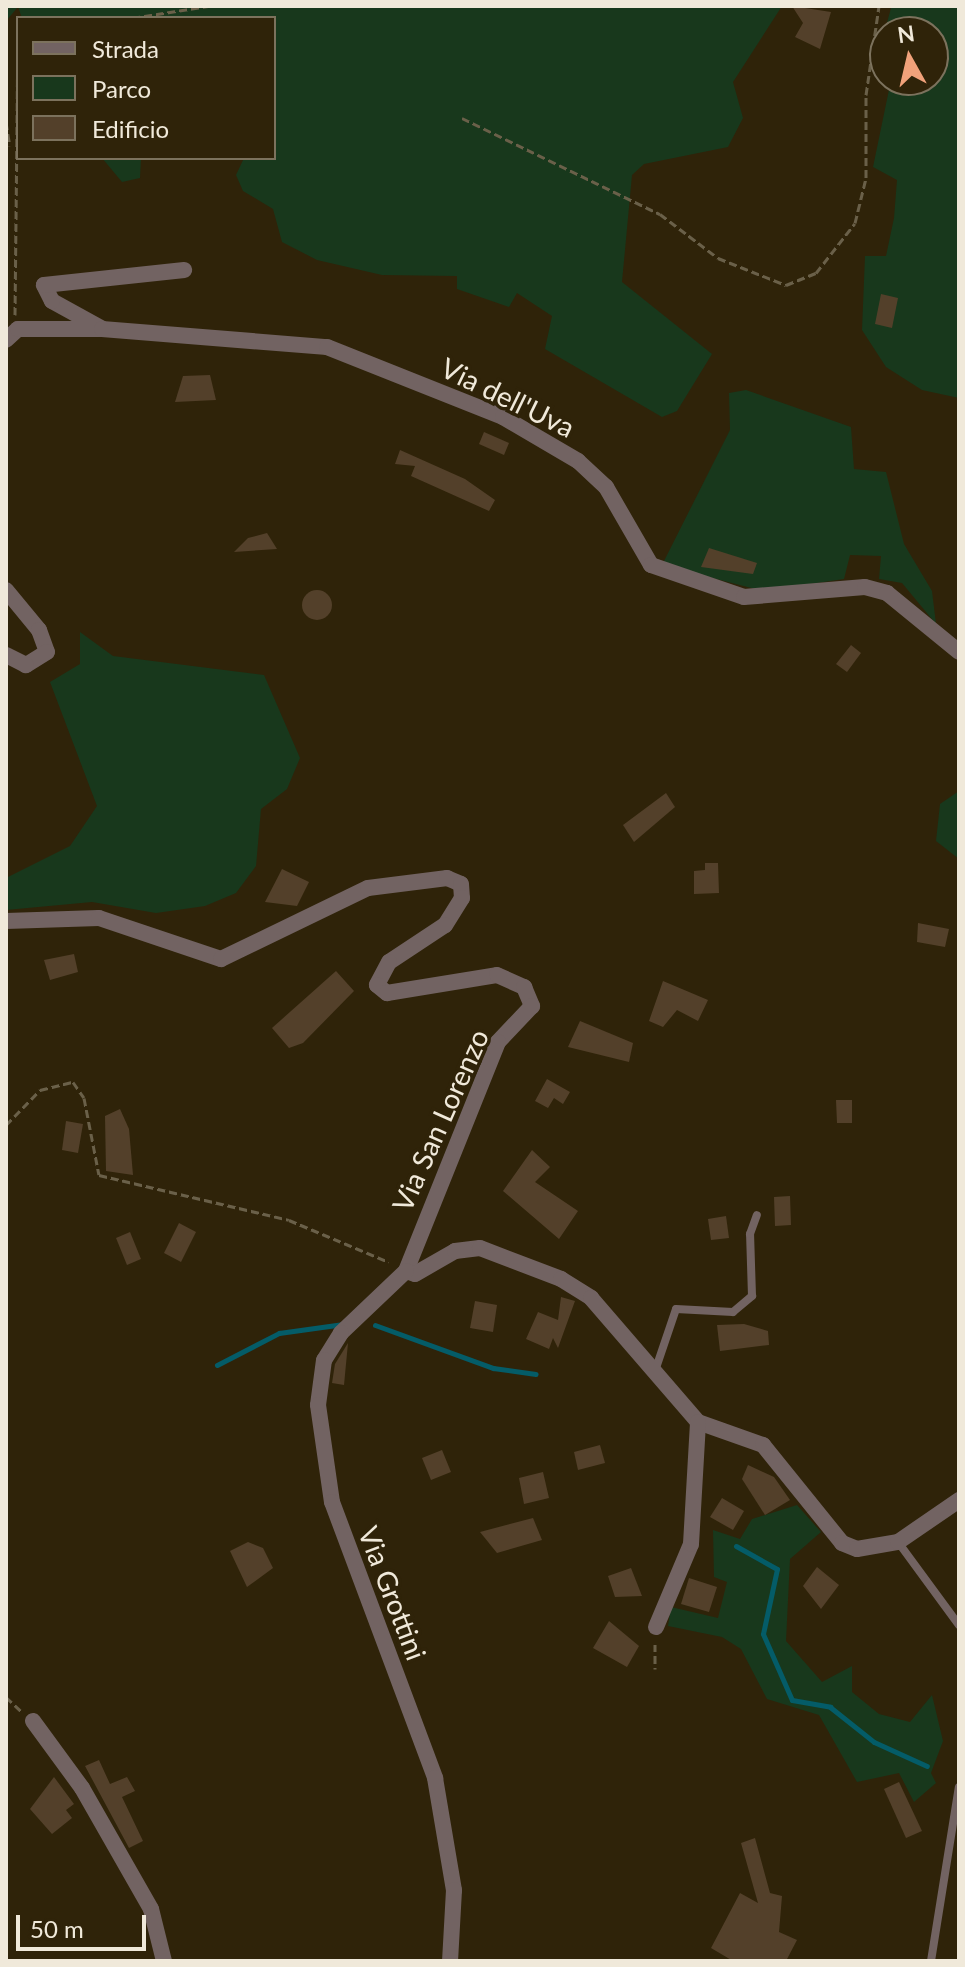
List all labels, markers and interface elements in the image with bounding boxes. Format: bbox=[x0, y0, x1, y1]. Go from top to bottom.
legend bbox=[16, 16, 276, 160]
north arrow bbox=[869, 16, 949, 96]
text: N bbox=[896, 19, 916, 48]
text: Strada bbox=[92, 34, 159, 63]
text: Parco bbox=[92, 74, 151, 103]
text: Edificio bbox=[92, 114, 169, 143]
street label: Via dell'Uva bbox=[436, 350, 580, 444]
street label: Via San Lorenzo bbox=[385, 1024, 495, 1216]
street label: Via Grottini bbox=[352, 1521, 434, 1665]
scale bar bbox=[20, 1899, 150, 1949]
text: 50 m bbox=[30, 1914, 84, 1943]

